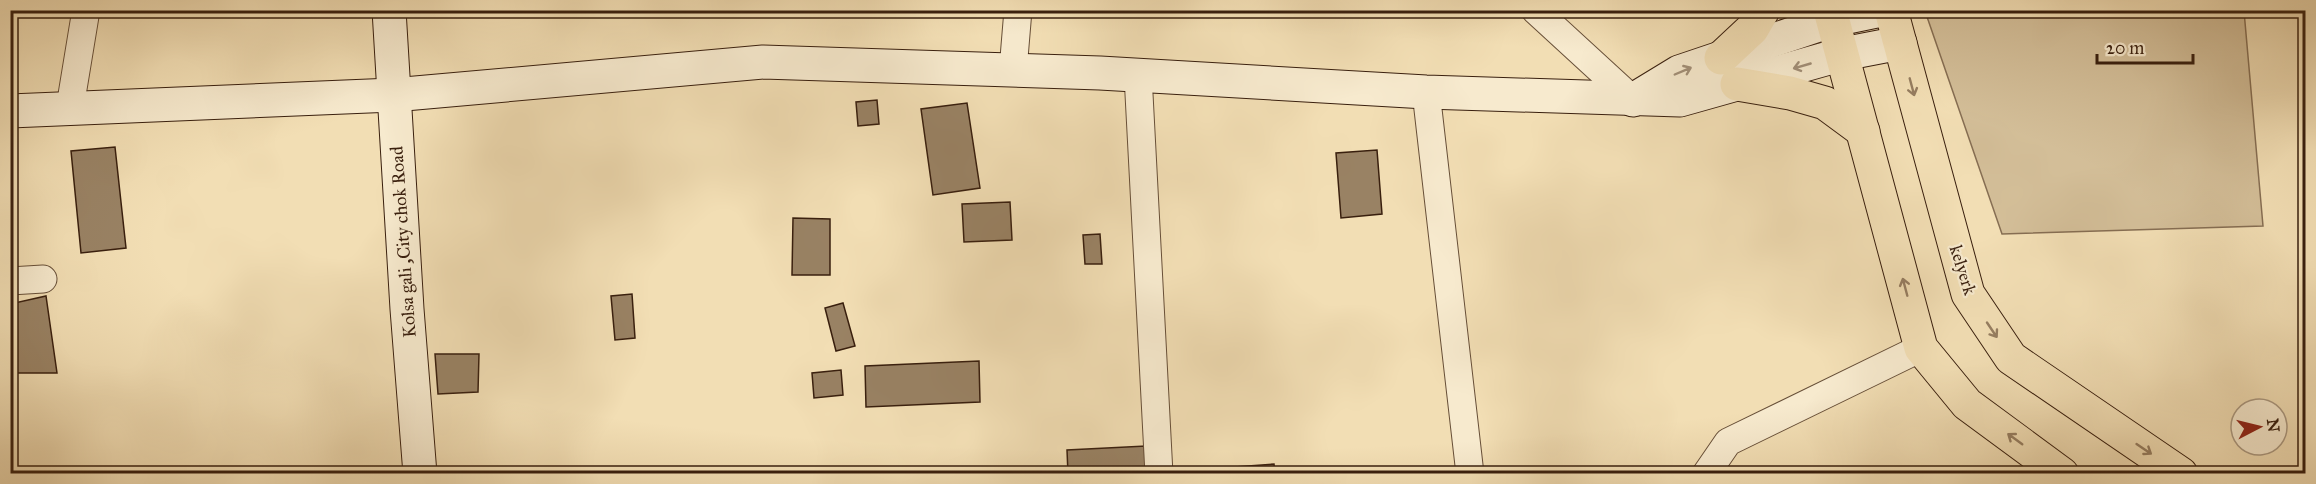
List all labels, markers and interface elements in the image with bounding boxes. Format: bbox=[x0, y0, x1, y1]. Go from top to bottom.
scale bar bbox=[2097, 27, 2193, 65]
text: 20 m bbox=[2106, 37, 2144, 59]
one-way arrow bbox=[1793, 61, 1812, 72]
one-way arrow bbox=[1674, 65, 1692, 76]
one-way arrow bbox=[1907, 77, 1918, 96]
street label: Kolsa gali ,City chok Road bbox=[385, 145, 422, 339]
street label: kelyerk bbox=[1945, 242, 1982, 298]
one-way arrow bbox=[1899, 278, 1910, 297]
one-way arrow bbox=[1986, 322, 1998, 338]
north arrow bbox=[2229, 397, 2289, 457]
text: N bbox=[2263, 417, 2284, 434]
one-way arrow bbox=[2008, 433, 2024, 445]
one-way arrow bbox=[2136, 443, 2152, 455]

